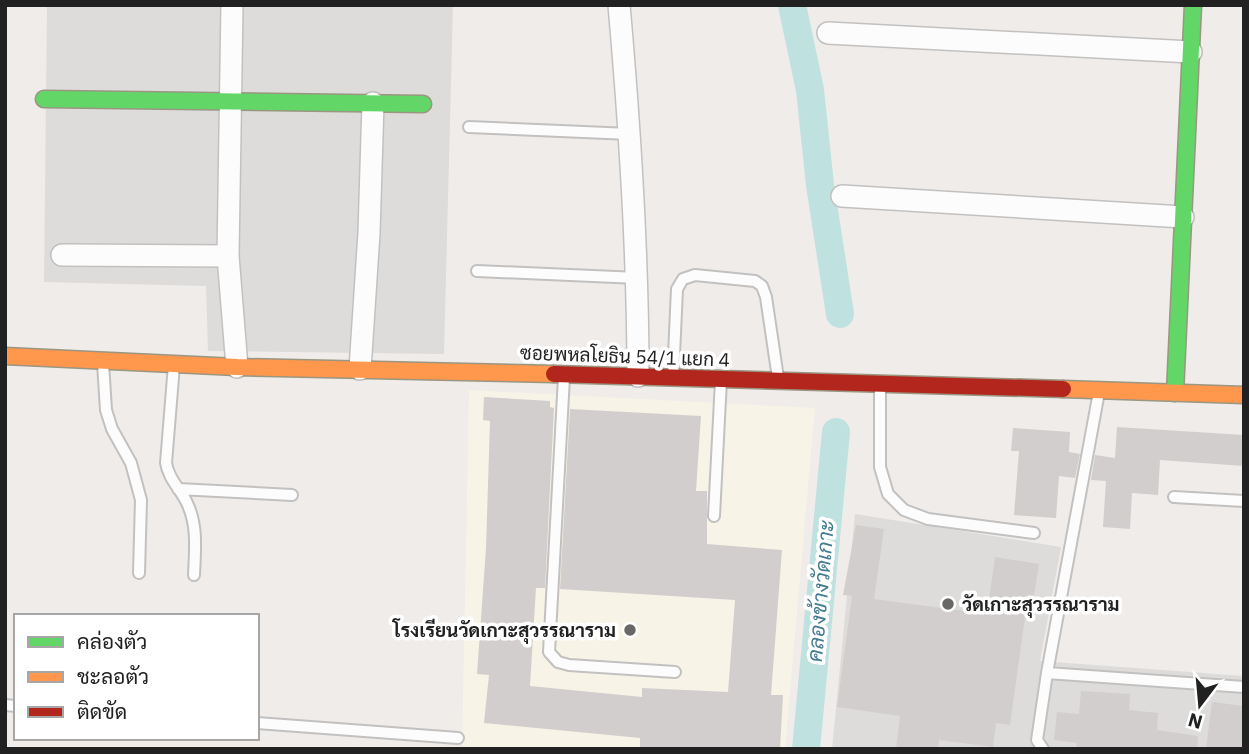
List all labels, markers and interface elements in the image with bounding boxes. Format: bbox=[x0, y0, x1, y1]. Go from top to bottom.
street label: ซอยพหลโยธิน 54/1 แยก 4 bbox=[520, 340, 730, 372]
water label: คลองข้างวัดเกาะ bbox=[800, 518, 840, 663]
place label: วัดเกาะสุวรรณาราม bbox=[962, 592, 1120, 619]
marker: วัดเกาะสุวรรณาราม bbox=[940, 596, 956, 612]
legend bbox=[14, 614, 259, 740]
place label: โรงเรียนวัดเกาะสุวรรณาราม bbox=[392, 618, 616, 645]
marker: โรงเรียนวัดเกาะสุวรรณาราม bbox=[622, 622, 638, 638]
text: คล่องตัว bbox=[77, 627, 147, 655]
text: ชะลอตัว bbox=[77, 662, 149, 690]
north arrow bbox=[1165, 670, 1235, 740]
text: ติดขัด bbox=[77, 697, 127, 725]
text: N bbox=[1185, 708, 1205, 735]

